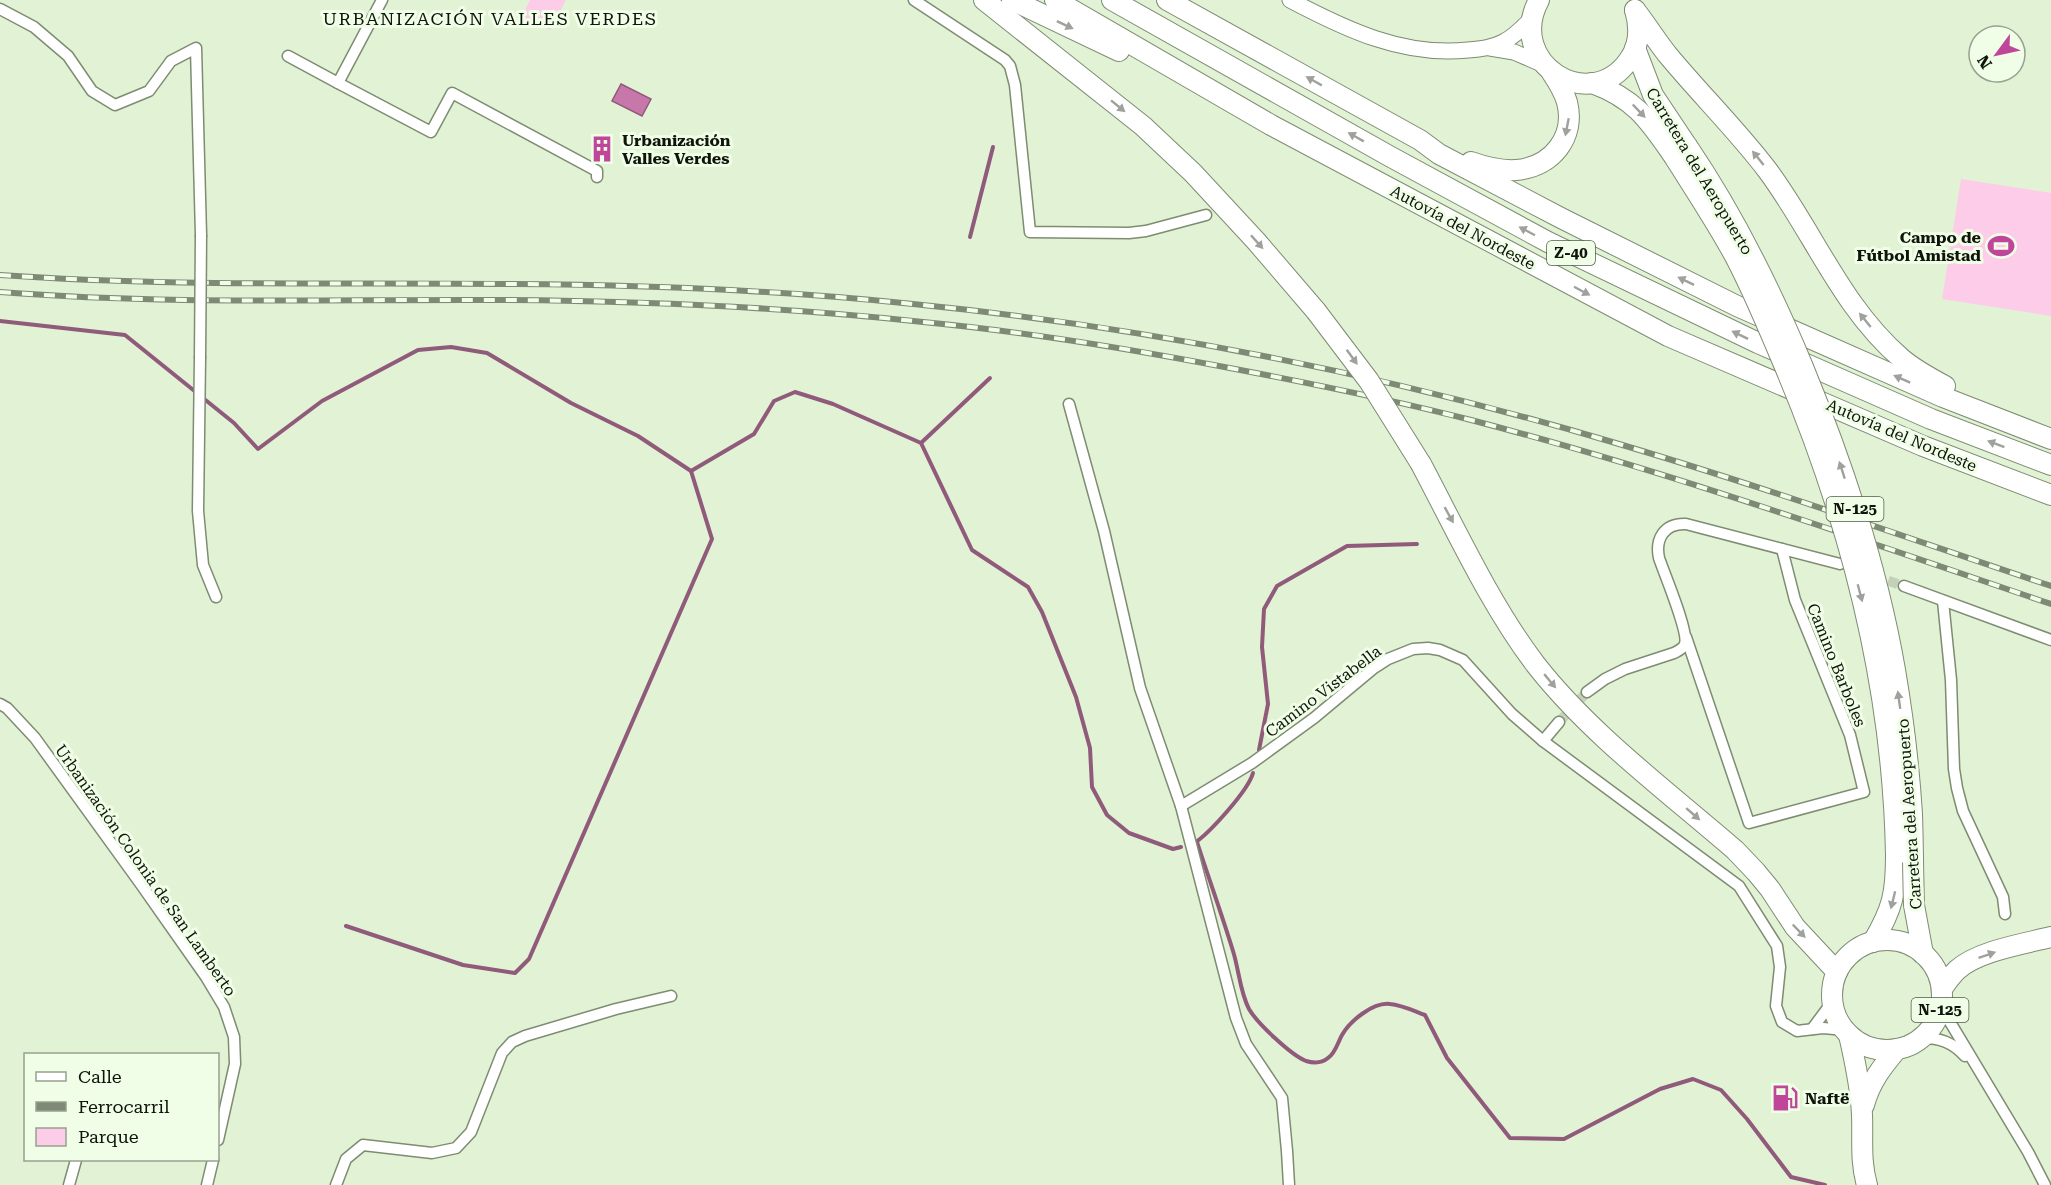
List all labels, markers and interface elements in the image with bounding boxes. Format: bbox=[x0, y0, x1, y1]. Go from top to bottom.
district label: URBANIZACIÓN VALLES VERDES bbox=[322, 8, 658, 29]
one-way arrow bbox=[1056, 21, 1074, 31]
north arrow bbox=[1967, 24, 2027, 84]
text: N bbox=[1974, 52, 1996, 72]
one-way arrow bbox=[1306, 76, 1322, 87]
street label: Carretera del Aeropuerto bbox=[1642, 84, 1757, 258]
one-way arrow bbox=[1110, 99, 1126, 112]
one-way arrow bbox=[1632, 104, 1646, 118]
one-way arrow bbox=[1562, 118, 1571, 137]
place label: Urbanización Valles Verdes bbox=[622, 131, 731, 168]
one-way arrow bbox=[1347, 132, 1364, 142]
building icon: Urbanización Valles Verdes bbox=[587, 134, 617, 164]
one-way arrow bbox=[1751, 150, 1764, 166]
street label: Autovía del Nordeste bbox=[1387, 181, 1539, 274]
one-way arrow bbox=[1518, 226, 1535, 236]
place label: Campo de Fútbol Amistad bbox=[1857, 228, 1981, 265]
sports icon: Campo de Fútbol Amistad bbox=[1986, 231, 2016, 261]
one-way arrow bbox=[1250, 234, 1263, 249]
road number: Z-40 bbox=[1547, 241, 1595, 265]
one-way arrow bbox=[1678, 276, 1695, 285]
one-way arrow bbox=[1574, 286, 1591, 296]
one-way arrow bbox=[1859, 312, 1872, 328]
one-way arrow bbox=[1731, 330, 1748, 339]
one-way arrow bbox=[1346, 348, 1358, 364]
one-way arrow bbox=[1893, 374, 1911, 384]
street label: Autovía del Nordeste bbox=[1824, 395, 1980, 476]
one-way arrow bbox=[1987, 439, 2005, 449]
one-way arrow bbox=[1837, 461, 1846, 479]
road number: N-125 bbox=[1826, 497, 1884, 521]
one-way arrow bbox=[1444, 507, 1454, 524]
one-way arrow bbox=[1856, 584, 1865, 602]
street label: Camino Barboles bbox=[1803, 601, 1870, 730]
street label: Camino Vistabella bbox=[1262, 641, 1385, 741]
one-way arrow bbox=[1543, 673, 1556, 688]
one-way arrow bbox=[1895, 690, 1904, 709]
street label: Carretera del Aeropuerto bbox=[1893, 718, 1926, 910]
street label: Urbanización Colonia de San Lamberto bbox=[51, 741, 240, 1000]
one-way arrow bbox=[1685, 807, 1700, 820]
one-way arrow bbox=[1887, 891, 1897, 910]
one-way arrow bbox=[1792, 924, 1806, 938]
one-way arrow bbox=[1979, 950, 1997, 960]
road number: N-125 bbox=[1912, 998, 1968, 1022]
legend bbox=[24, 1053, 219, 1161]
text: Calle bbox=[78, 1066, 122, 1087]
fuel station icon: Naftë bbox=[1770, 1083, 1800, 1113]
place label: Naftë bbox=[1805, 1089, 1849, 1108]
text: Ferrocarril bbox=[78, 1096, 170, 1117]
text: Parque bbox=[78, 1126, 139, 1147]

